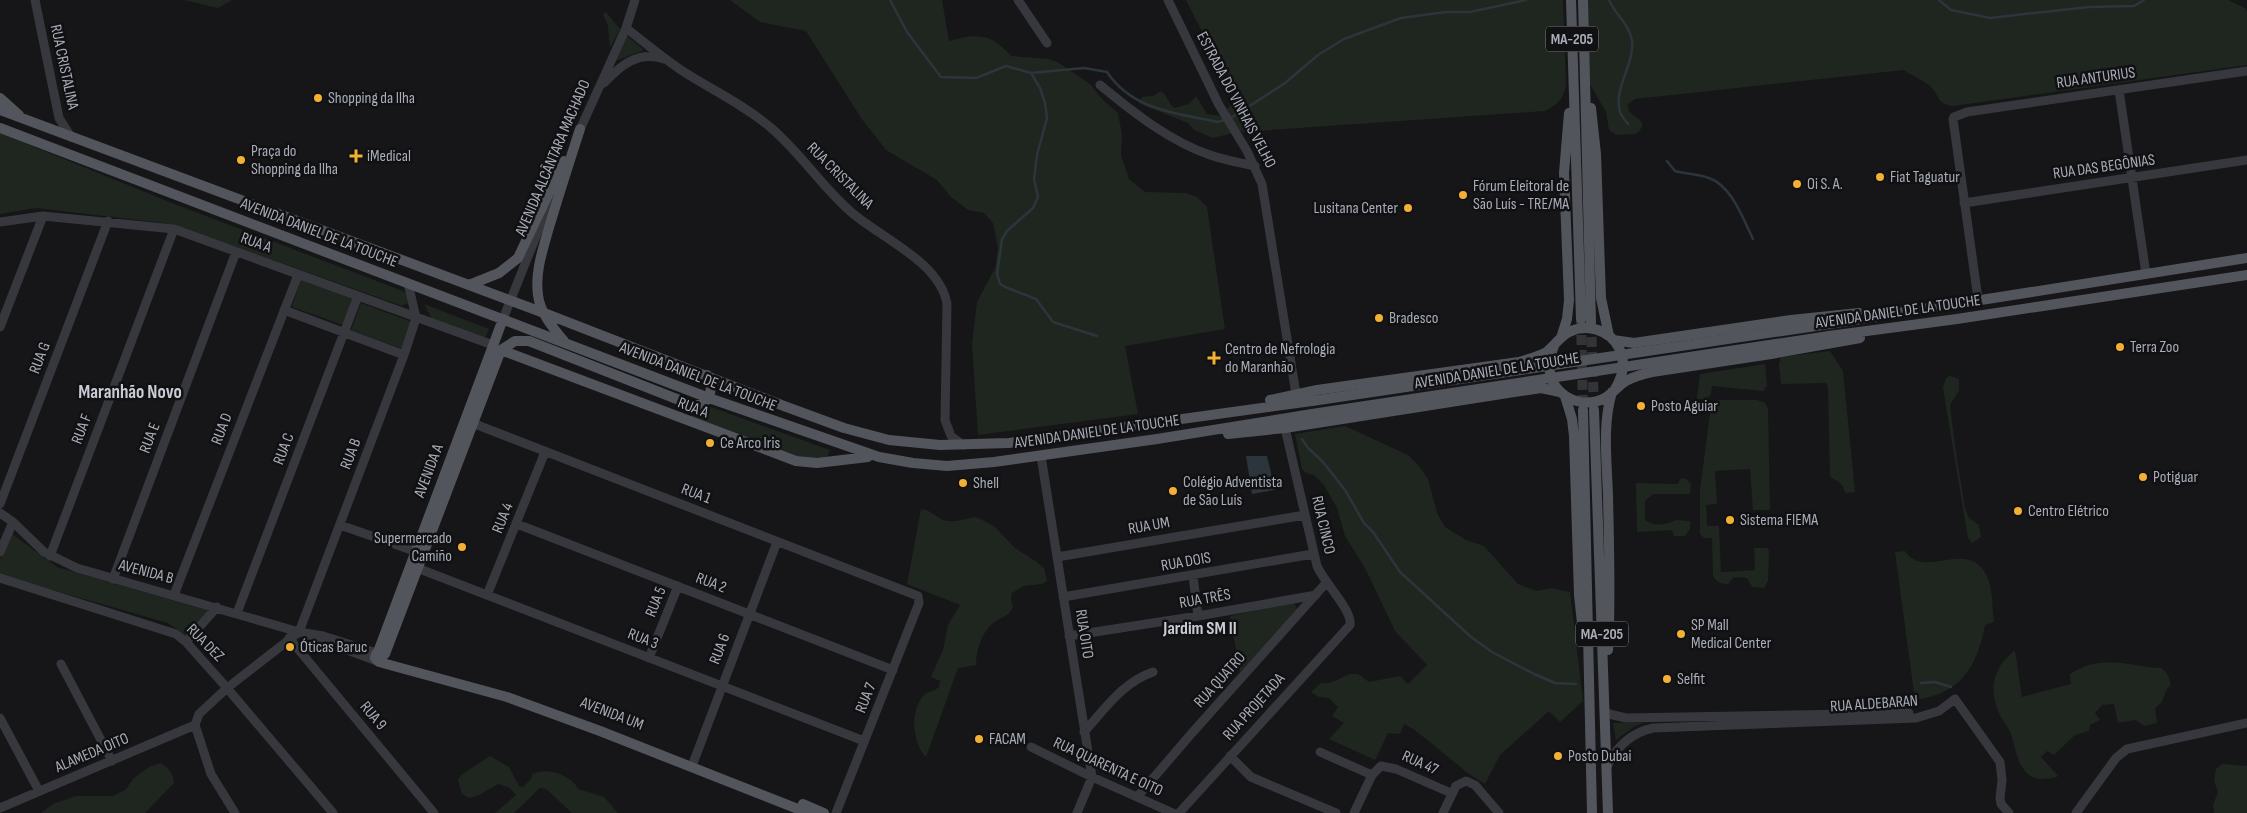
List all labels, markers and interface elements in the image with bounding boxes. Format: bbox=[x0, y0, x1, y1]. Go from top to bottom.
street label: RUA CRISTALINA bbox=[46, 23, 82, 111]
road number: MA-205 bbox=[1546, 26, 1598, 52]
street label: ESTRADA DO VINHAIS VELHO bbox=[1192, 29, 1280, 171]
street label: RUA ANTURIUS bbox=[2055, 63, 2137, 93]
street label: AVENIDA ALCÂNTARA MACHADO bbox=[511, 77, 595, 240]
place label: Shopping da Ilha bbox=[328, 89, 415, 108]
marker: Shopping da Ilha bbox=[312, 92, 324, 104]
street label: RUA CRISTALINA bbox=[803, 139, 877, 213]
place label: Praça do Shopping da Ilha bbox=[251, 142, 338, 179]
place label: iMedical bbox=[367, 147, 411, 166]
marker: iMedical bbox=[349, 149, 363, 163]
street label: RUA DAS BEGÔNIAS bbox=[2052, 150, 2156, 184]
marker: Praça do Shopping da Ilha bbox=[235, 154, 247, 166]
place label: Fiat Taguatur bbox=[1890, 168, 1960, 187]
marker: Fiat Taguatur bbox=[1874, 171, 1886, 183]
place label: Oi S. A. bbox=[1807, 175, 1843, 194]
place label: Fórum Eleitoral de São Luís - TRE/MA bbox=[1473, 177, 1569, 214]
marker: Oi S. A. bbox=[1791, 178, 1803, 190]
marker: Fórum Eleitoral de São Luís - TRE/MA bbox=[1457, 189, 1469, 201]
street label: AVENIDA DANIEL DE LA TOUCHE bbox=[237, 194, 400, 272]
place label: Lusitana Center bbox=[1313, 199, 1398, 218]
marker: Lusitana Center bbox=[1402, 202, 1414, 214]
street label: RUA A bbox=[238, 229, 274, 257]
street label: AVENIDA DANIEL DE LA TOUCHE bbox=[1813, 291, 1982, 333]
place label: Bradesco bbox=[1389, 309, 1438, 328]
marker: Bradesco bbox=[1373, 312, 1385, 324]
street label: AVENIDA DANIEL DE LA TOUCHE bbox=[616, 338, 779, 416]
place label: Terra Zoo bbox=[2130, 338, 2179, 357]
street label: RUA G bbox=[25, 339, 55, 377]
place label: Centro de Nefrologia do Maranhão bbox=[1225, 340, 1335, 377]
marker: Terra Zoo bbox=[2114, 341, 2126, 353]
street label: AVENIDA DANIEL DE LA TOUCHE bbox=[1412, 349, 1581, 394]
marker: Centro de Nefrologia do Maranhão bbox=[1207, 351, 1221, 365]
district label: Maranhão Novo bbox=[78, 381, 182, 404]
street label: RUA A bbox=[675, 394, 711, 423]
place label: Posto Aguiar bbox=[1651, 397, 1718, 416]
marker: Posto Aguiar bbox=[1635, 400, 1647, 412]
street label: RUA D bbox=[207, 410, 237, 448]
street label: RUA F bbox=[68, 411, 96, 447]
street label: AVENIDA DANIEL DE LA TOUCHE bbox=[1012, 411, 1181, 453]
street label: RUA E bbox=[136, 420, 164, 456]
street label: RUA C bbox=[269, 430, 299, 467]
place label: Ce Arco Iris bbox=[720, 434, 780, 453]
street label: RUA B bbox=[336, 436, 366, 472]
marker: Ce Arco Iris bbox=[704, 437, 716, 449]
street label: AVENIDA A bbox=[410, 442, 448, 501]
place label: Potiguar bbox=[2153, 468, 2198, 487]
marker: Potiguar bbox=[2137, 471, 2149, 483]
place label: Colégio Adventista de São Luís bbox=[1183, 473, 1283, 510]
place label: Shell bbox=[973, 474, 999, 493]
marker: Shell bbox=[957, 477, 969, 489]
street label: RUA 1 bbox=[679, 480, 714, 508]
marker: Colégio Adventista de São Luís bbox=[1167, 485, 1179, 497]
street label: RUA CINCO bbox=[1307, 494, 1339, 556]
street label: RUA 4 bbox=[488, 500, 518, 536]
place label: Centro Elétrico bbox=[2028, 502, 2109, 521]
marker: Centro Elétrico bbox=[2012, 505, 2024, 517]
place label: Sistema FIEMA bbox=[1740, 511, 1818, 530]
street label: RUA UM bbox=[1127, 513, 1171, 539]
marker: Sistema FIEMA bbox=[1724, 514, 1736, 526]
place label: Supermercado Camiño bbox=[374, 529, 452, 566]
marker: Supermercado Camiño bbox=[456, 541, 468, 553]
street label: RUA DOIS bbox=[1160, 548, 1213, 576]
street label: AVENIDA B bbox=[116, 555, 175, 588]
street label: RUA 2 bbox=[693, 569, 729, 597]
street label: RUA 5 bbox=[641, 584, 671, 620]
street label: RUA TRÊS bbox=[1178, 585, 1232, 613]
street label: RUA OITO bbox=[1071, 608, 1097, 660]
place label: SP Mall Medical Center bbox=[1691, 616, 1772, 653]
district label: Jardim SM II bbox=[1162, 618, 1237, 639]
street label: RUA DEZ bbox=[182, 620, 228, 666]
road number: MA-205 bbox=[1576, 622, 1628, 646]
street label: RUA 3 bbox=[625, 625, 661, 653]
marker: SP Mall Medical Center bbox=[1675, 628, 1687, 640]
street label: RUA 6 bbox=[705, 631, 735, 667]
place label: Óticas Baruc bbox=[300, 638, 367, 657]
marker: Óticas Baruc bbox=[284, 641, 296, 653]
street label: RUA QUATRO bbox=[1190, 648, 1250, 712]
street label: RUA PROJETADA bbox=[1219, 670, 1289, 744]
place label: Selfit bbox=[1677, 670, 1705, 689]
marker: Selfit bbox=[1661, 673, 1673, 685]
street label: RUA 7 bbox=[851, 680, 881, 716]
street label: RUA ALDEBARAN bbox=[1829, 691, 1919, 717]
street label: AVENIDA UM bbox=[577, 693, 646, 735]
street label: RUA 9 bbox=[356, 698, 390, 734]
street label: ALAMEDA OITO bbox=[51, 729, 132, 777]
place label: FACAM bbox=[989, 730, 1026, 749]
marker: FACAM bbox=[973, 733, 985, 745]
street label: RUA QUARENTA E OITO bbox=[1050, 733, 1166, 801]
street label: RUA 47 bbox=[1399, 747, 1442, 780]
place label: Posto Dubai bbox=[1568, 747, 1631, 766]
marker: Posto Dubai bbox=[1552, 750, 1564, 762]

